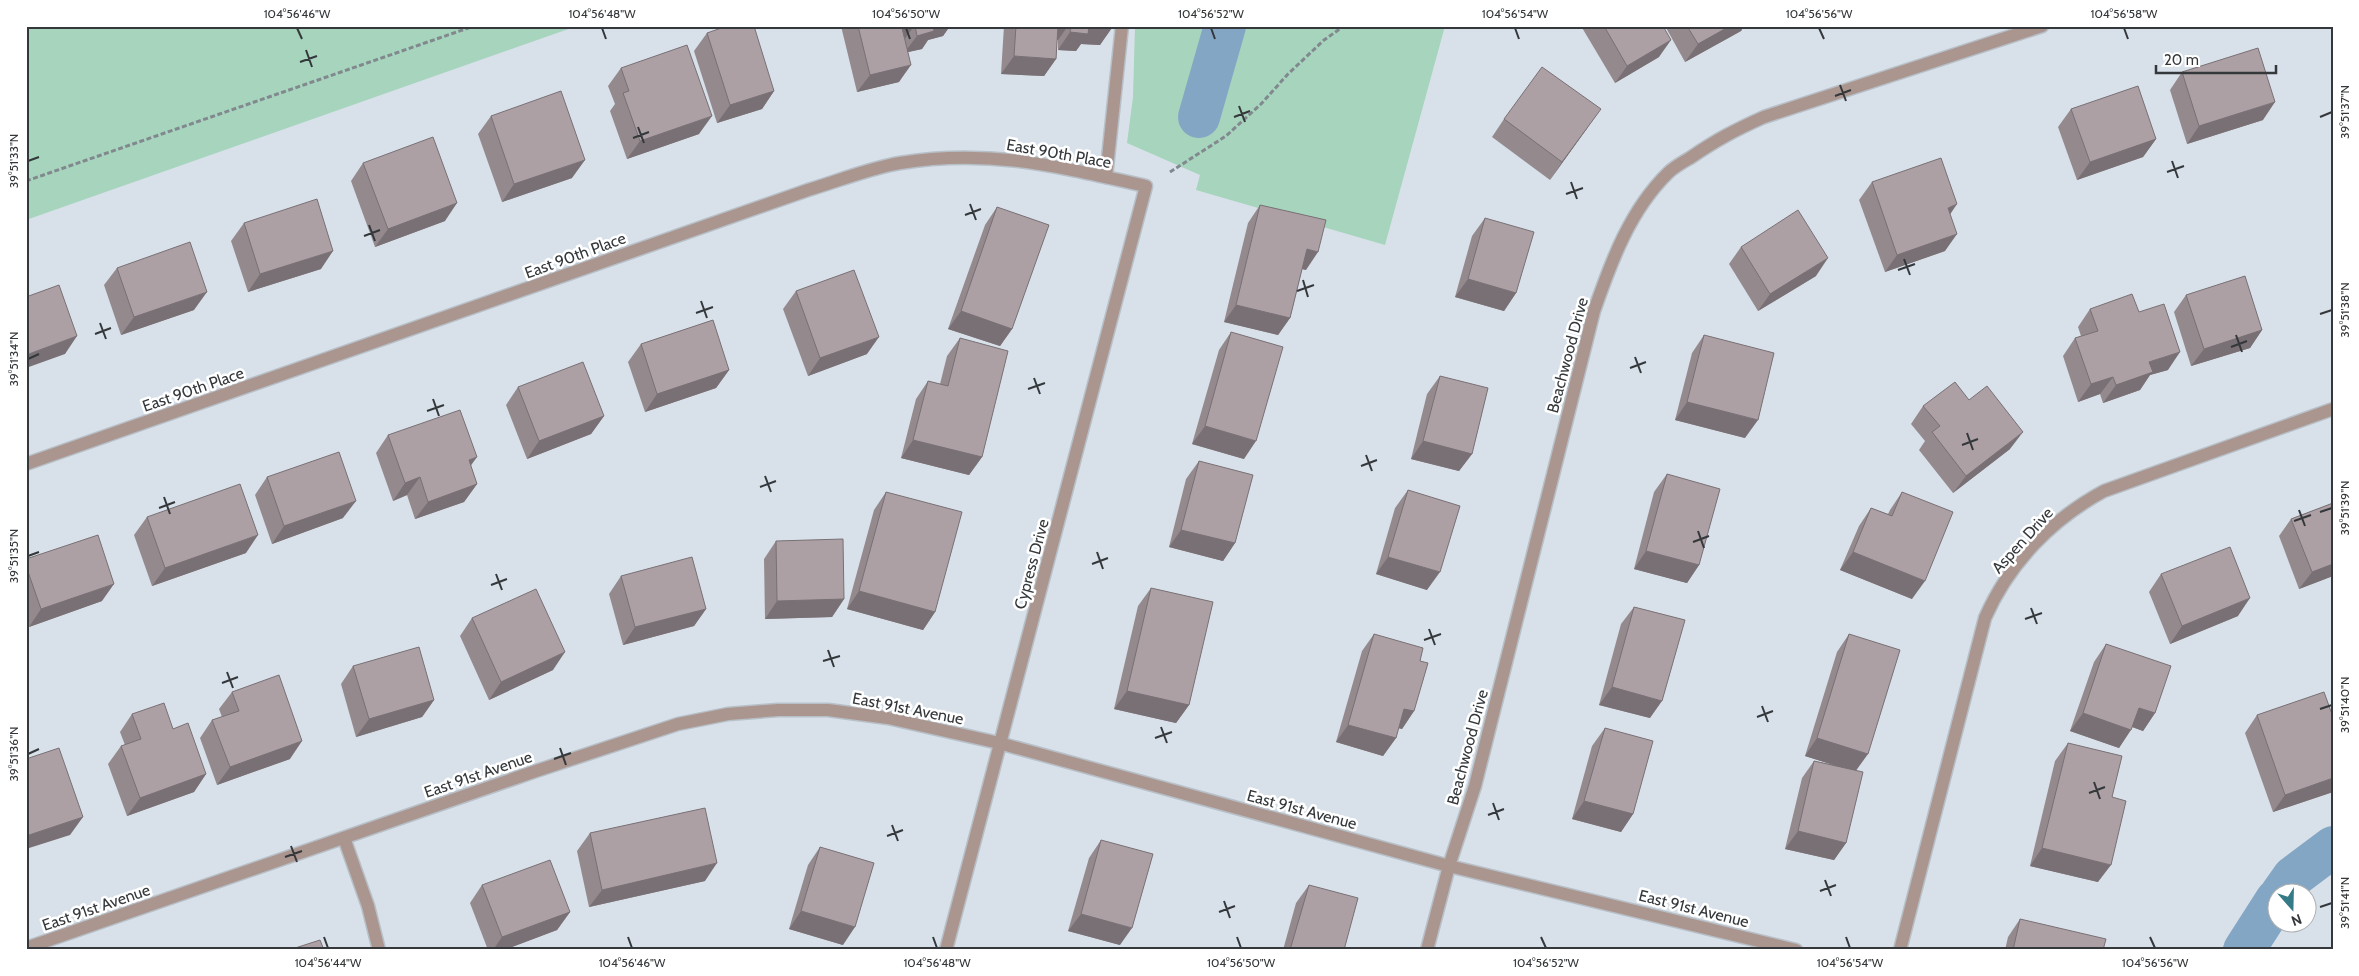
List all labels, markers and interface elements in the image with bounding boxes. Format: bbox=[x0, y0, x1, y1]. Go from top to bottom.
text: 104°56'46"W bbox=[264, 6, 331, 21]
text: 104°56'48"W bbox=[568, 6, 636, 21]
text: 104°56'50"W bbox=[872, 6, 941, 21]
text: 104°56'52"W bbox=[1178, 6, 1245, 21]
text: 104°56'54"W bbox=[1482, 6, 1549, 21]
text: 104°56'56"W bbox=[1786, 6, 1853, 21]
text: 104°56'58"W bbox=[2091, 6, 2158, 21]
scale bar bbox=[2156, 42, 2276, 74]
text: 20 m bbox=[2164, 51, 2199, 69]
text: 39°51'37"N bbox=[2337, 85, 2352, 139]
text: 39°51'33"N bbox=[6, 134, 21, 188]
street label: East 90th Place bbox=[1005, 135, 1113, 172]
street label: East 90th Place bbox=[522, 228, 628, 283]
text: 39°51'38"N bbox=[2337, 282, 2352, 338]
street label: Beachwood Drive bbox=[1543, 295, 1592, 415]
text: 39°51'34"N bbox=[6, 332, 21, 386]
street label: East 90th Place bbox=[140, 363, 246, 416]
text: 39°51'39"N bbox=[2337, 481, 2352, 535]
street label: Aspen Drive bbox=[1988, 504, 2057, 577]
street label: Cypress Drive bbox=[1010, 517, 1053, 611]
text: 39°51'35"N bbox=[6, 529, 21, 583]
text: 39°51'40"N bbox=[2337, 677, 2352, 733]
street label: Beachwood Drive bbox=[1443, 687, 1492, 807]
street label: East 91st Avenue bbox=[851, 688, 965, 729]
text: 39°51'36"N bbox=[6, 727, 21, 781]
street label: East 91st Avenue bbox=[422, 747, 535, 802]
street label: East 91st Avenue bbox=[1245, 786, 1359, 833]
text: 39°51'41"N bbox=[2337, 877, 2352, 929]
street label: East 91st Avenue bbox=[40, 880, 153, 935]
north arrow bbox=[2266, 884, 2316, 934]
street label: East 91st Avenue bbox=[1637, 886, 1751, 931]
text: N bbox=[2289, 910, 2304, 930]
text: 104°56'44"W bbox=[295, 955, 362, 970]
text: 104°56'46"W bbox=[599, 955, 666, 970]
text: 104°56'48"W bbox=[903, 955, 971, 970]
text: 104°56'50"W bbox=[1207, 955, 1276, 970]
text: 104°56'52"W bbox=[1513, 955, 1580, 970]
text: 104°56'54"W bbox=[1817, 955, 1884, 970]
text: 104°56'56"W bbox=[2122, 955, 2189, 970]

